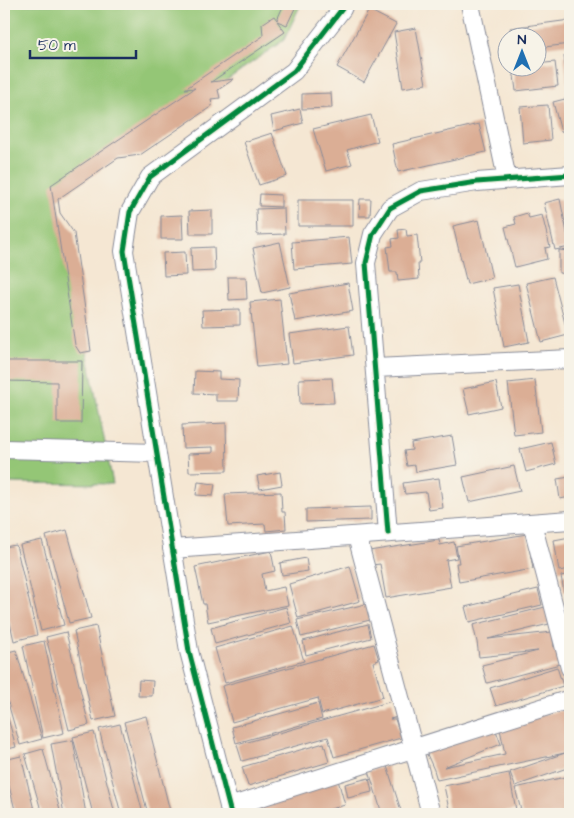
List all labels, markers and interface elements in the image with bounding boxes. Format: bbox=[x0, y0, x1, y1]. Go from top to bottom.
scale bar bbox=[30, 28, 136, 60]
north arrow bbox=[496, 28, 546, 78]
text: N bbox=[518, 30, 527, 50]
text: 50 m bbox=[38, 35, 76, 56]

